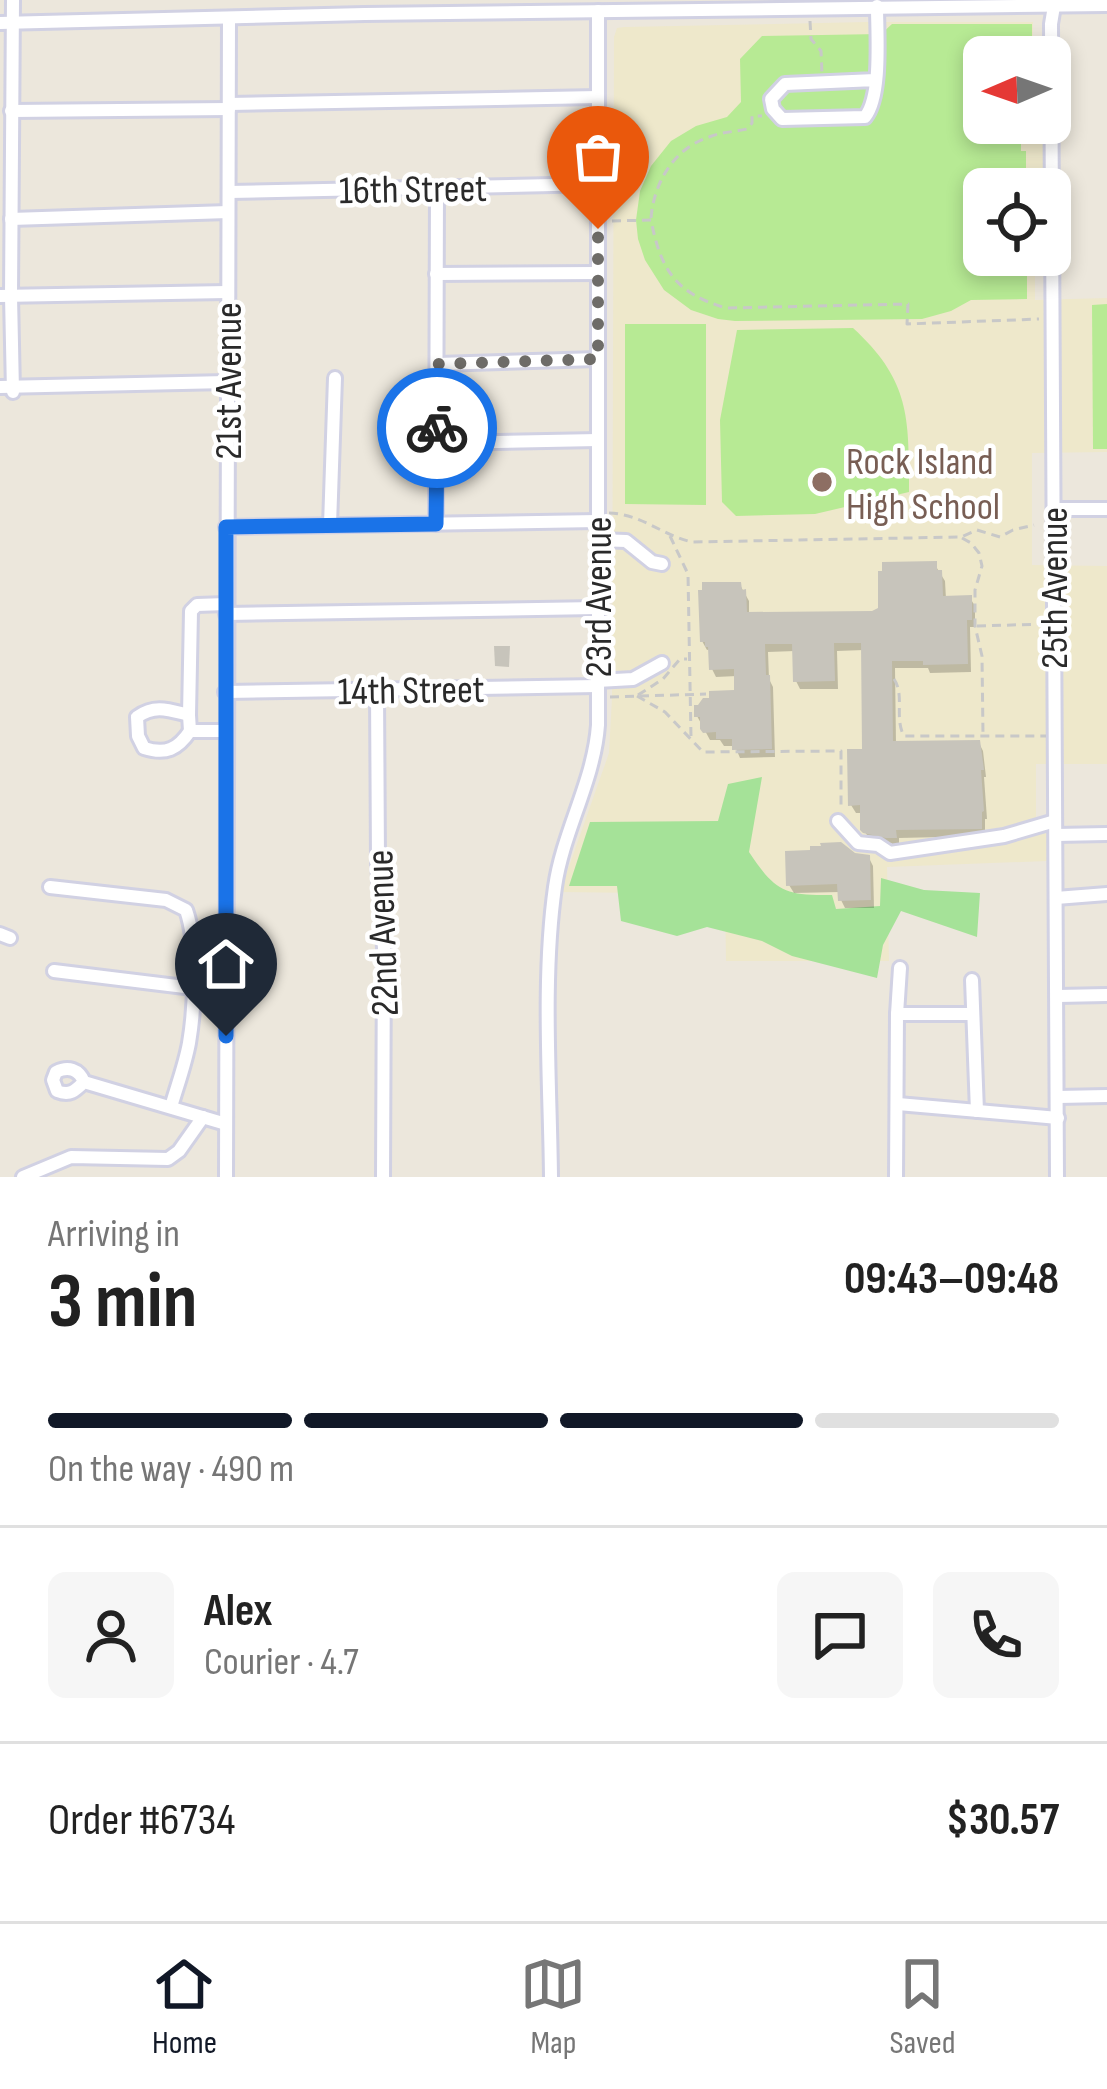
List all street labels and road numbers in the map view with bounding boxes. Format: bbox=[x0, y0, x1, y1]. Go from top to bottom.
street label: 16th Street bbox=[339, 166, 487, 215]
street label: 21st Avenue bbox=[206, 302, 253, 460]
street label: 25th Avenue bbox=[1032, 507, 1079, 669]
street label: 23rd Avenue bbox=[576, 517, 623, 677]
street label: 14th Street bbox=[337, 667, 485, 716]
street label: 22nd Avenue bbox=[357, 849, 410, 1017]

